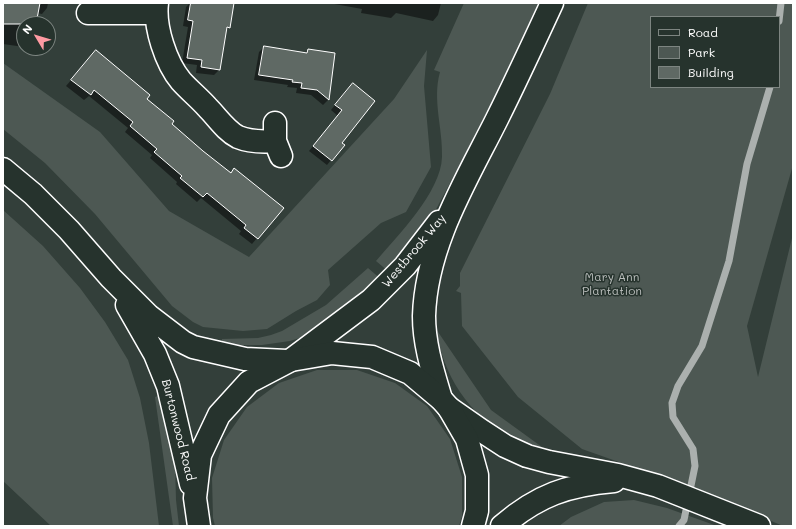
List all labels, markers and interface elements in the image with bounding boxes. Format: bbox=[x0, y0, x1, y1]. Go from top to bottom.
north arrow bbox=[16, 16, 56, 56]
legend bbox=[650, 16, 780, 88]
text: N bbox=[18, 21, 35, 37]
text: Road bbox=[688, 24, 718, 40]
text: Park bbox=[688, 44, 715, 60]
text: Building bbox=[688, 64, 734, 80]
street label: Westbrook Way bbox=[379, 211, 449, 291]
park label: Mary Ann Plantation bbox=[582, 270, 642, 298]
street label: Burtonwood Road bbox=[158, 378, 198, 482]

